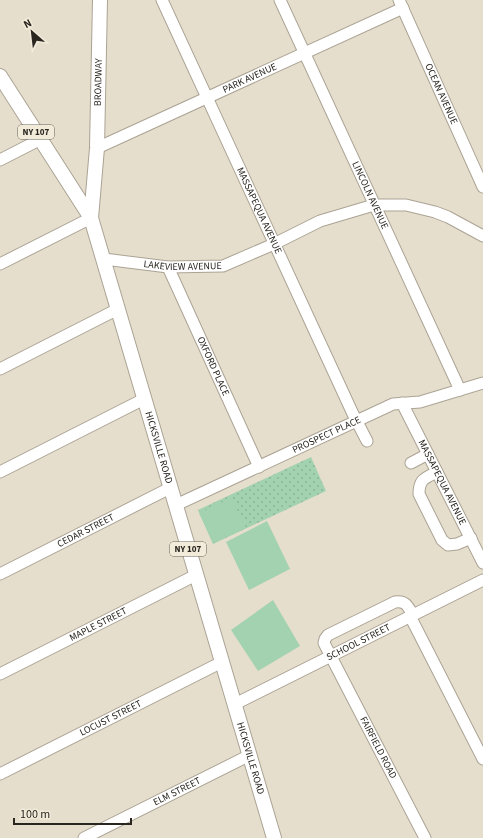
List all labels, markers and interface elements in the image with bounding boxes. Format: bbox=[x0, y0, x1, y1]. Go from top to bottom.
north arrow bbox=[12, 12, 52, 52]
text: N bbox=[21, 15, 34, 32]
street label: BROADWAY bbox=[91, 58, 106, 106]
street label: PARK AVENUE bbox=[220, 60, 279, 97]
street label: OCEAN AVENUE bbox=[421, 61, 461, 127]
road number: NY 107 bbox=[18, 125, 54, 139]
street label: LINCOLN AVENUE bbox=[348, 159, 392, 231]
street label: MASSAPEQUA AVENUE bbox=[233, 165, 285, 256]
street label: LAKEVIEW AVENUE bbox=[143, 257, 222, 274]
street label: OXFORD PLACE bbox=[194, 334, 233, 398]
street label: HICKSVILLE ROAD bbox=[141, 410, 176, 485]
street label: PROSPECT PLACE bbox=[290, 413, 363, 457]
street label: MASSAPEQUA AVENUE bbox=[415, 437, 470, 527]
street label: CEDAR STREET bbox=[55, 510, 117, 551]
road number: NY 107 bbox=[170, 542, 206, 556]
street label: MAPLE STREET bbox=[67, 604, 130, 645]
street label: SCHOOL STREET bbox=[324, 620, 393, 664]
street label: LOCUST STREET bbox=[77, 696, 145, 740]
street label: FAIRFIELD ROAD bbox=[356, 714, 400, 781]
street label: HICKSVILLE ROAD bbox=[233, 721, 268, 796]
street label: ELM STREET bbox=[151, 773, 204, 809]
scale bar bbox=[14, 800, 131, 826]
text: 100 m bbox=[20, 806, 50, 823]

